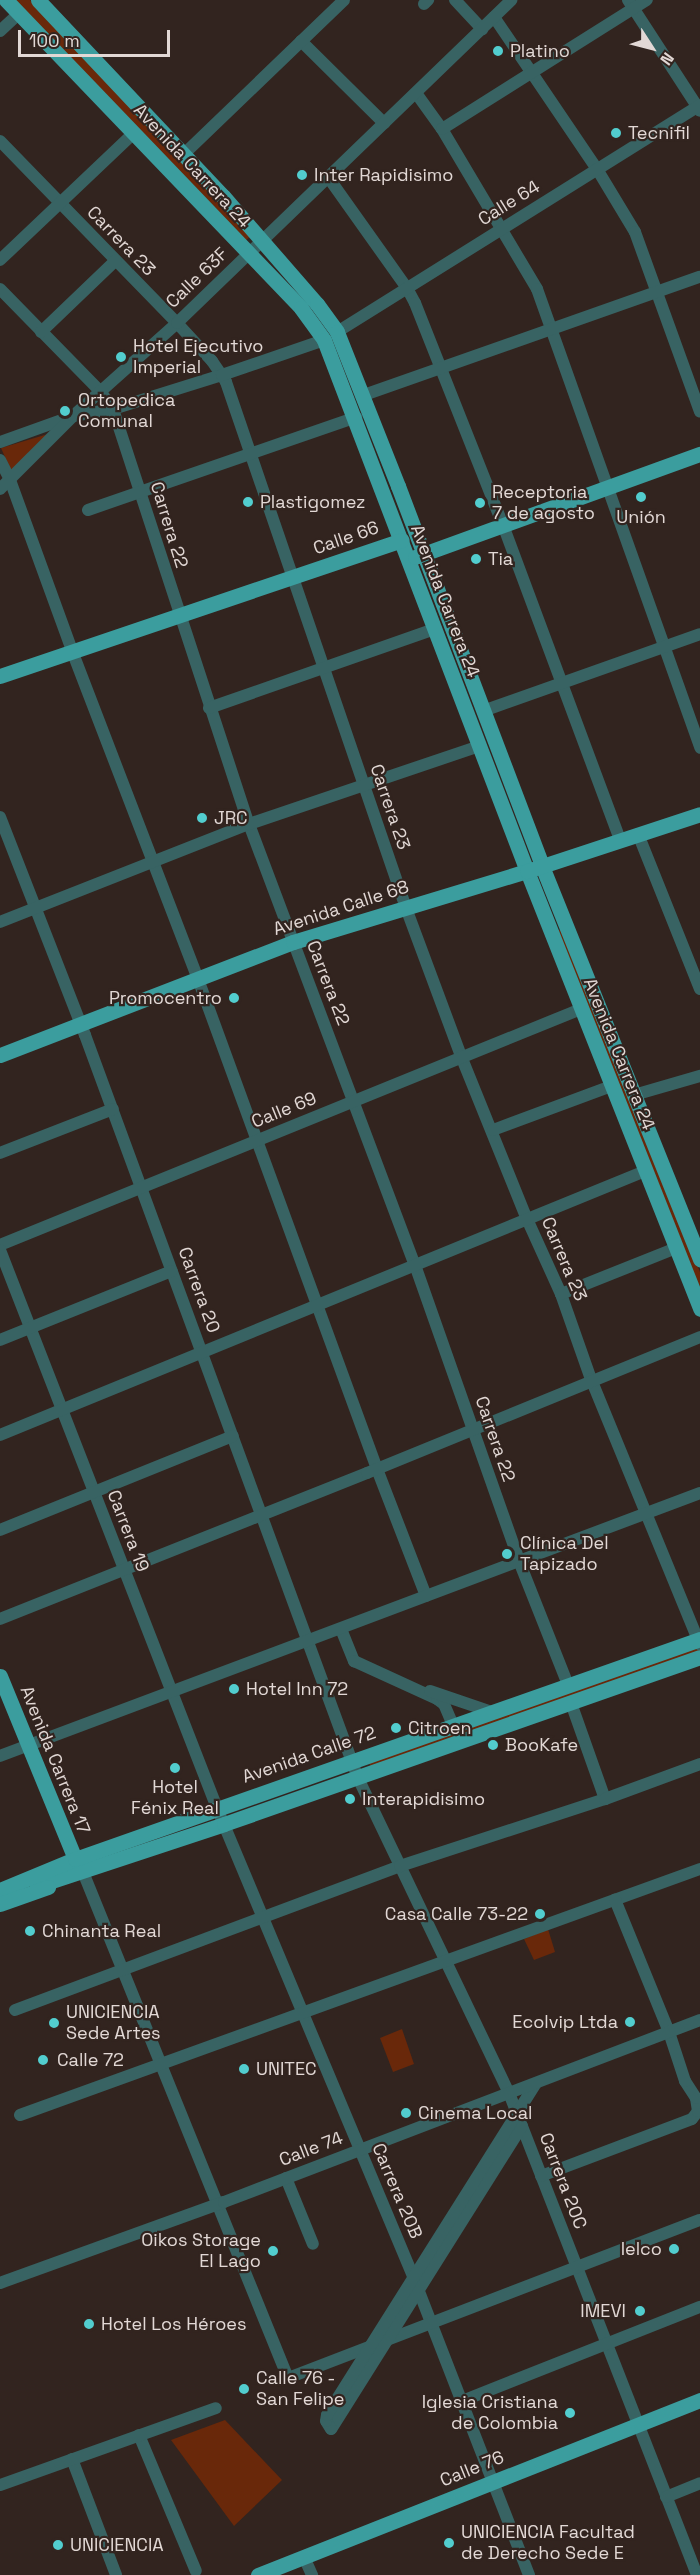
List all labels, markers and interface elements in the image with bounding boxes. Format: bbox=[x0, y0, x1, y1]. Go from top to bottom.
scale bar bbox=[21, 18, 172, 56]
north arrow bbox=[622, 18, 682, 78]
text: 100 m bbox=[29, 29, 80, 52]
place label: Platino bbox=[510, 40, 570, 62]
marker: Platino bbox=[491, 44, 505, 58]
text: N bbox=[655, 48, 679, 69]
street label: Avenida Carrera 24 bbox=[129, 99, 255, 233]
place label: Tecnifil bbox=[628, 122, 690, 144]
marker: Tecnifil bbox=[609, 126, 623, 140]
place label: Inter Rapidisimo bbox=[314, 164, 453, 186]
marker: Inter Rapidisimo bbox=[295, 168, 309, 182]
street label: Calle 64 bbox=[474, 176, 544, 230]
street label: Carrera 23 bbox=[82, 202, 160, 280]
street label: Calle 63F bbox=[162, 243, 232, 313]
place label: Hotel Ejecutivo Imperial bbox=[133, 336, 263, 378]
marker: Hotel Ejecutivo Imperial bbox=[114, 350, 128, 364]
place label: Ortopedica Comunal bbox=[78, 390, 175, 432]
marker: Ortopedica Comunal bbox=[56, 402, 74, 420]
street label: Carrera 22 bbox=[146, 479, 192, 571]
place label: Receptoria 7 de agosto bbox=[492, 482, 595, 524]
marker: Unión bbox=[634, 490, 648, 504]
place label: Plastigomez bbox=[260, 491, 365, 513]
marker: Plastigomez bbox=[241, 495, 255, 509]
marker: Receptoria 7 de agosto bbox=[473, 496, 487, 510]
place label: Unión bbox=[616, 506, 666, 528]
street label: Calle 66 bbox=[310, 517, 382, 559]
street label: Avenida Carrera 24 bbox=[406, 522, 484, 680]
place label: Tia bbox=[488, 548, 513, 570]
marker: Tia bbox=[469, 552, 483, 566]
street label: Carrera 23 bbox=[365, 761, 415, 853]
place label: JRC bbox=[214, 807, 248, 829]
marker: JRC bbox=[195, 811, 209, 825]
street label: Avenida Calle 68 bbox=[270, 876, 412, 940]
street label: Carrera 22 bbox=[302, 938, 354, 1028]
street label: Avenida Carrera 24 bbox=[579, 975, 659, 1133]
place label: Promocentro bbox=[109, 987, 222, 1009]
marker: Promocentro bbox=[227, 991, 241, 1005]
street label: Calle 69 bbox=[248, 1087, 320, 1133]
street label: Carrera 23 bbox=[537, 1214, 591, 1304]
street label: Carrera 20 bbox=[174, 1244, 224, 1336]
street label: Carrera 22 bbox=[470, 1393, 520, 1485]
street label: Carrera 19 bbox=[103, 1487, 153, 1575]
place label: Clínica Del Tapizado bbox=[520, 1533, 609, 1576]
marker: Clínica Del Tapizado bbox=[498, 1545, 516, 1563]
place label: Hotel Inn 72 bbox=[246, 1678, 348, 1700]
marker: Hotel Inn 72 bbox=[227, 1682, 241, 1696]
street label: Avenida Carrera 17 bbox=[15, 1683, 95, 1837]
place label: Citroen bbox=[408, 1717, 472, 1739]
marker: Citroen bbox=[389, 1721, 403, 1735]
street label: Avenida Calle 72 bbox=[239, 1722, 379, 1788]
place label: BooKafe bbox=[505, 1734, 578, 1756]
marker: BooKafe bbox=[486, 1738, 500, 1752]
marker: Hotel Fénix Real bbox=[168, 1761, 182, 1775]
place label: Hotel Fénix Real bbox=[131, 1777, 219, 1820]
place label: Interapidisimo bbox=[362, 1788, 485, 1810]
marker: Interapidisimo bbox=[343, 1792, 357, 1806]
place label: Casa Calle 73-22 bbox=[385, 1903, 528, 1925]
marker: Casa Calle 73-22 bbox=[533, 1907, 547, 1921]
place label: Chinanta Real bbox=[42, 1920, 161, 1942]
marker: Chinanta Real bbox=[23, 1924, 37, 1938]
place label: UNICIENCIA Sede Artes bbox=[66, 2002, 161, 2044]
place label: Ecolvip Ltda bbox=[512, 2011, 618, 2033]
marker: Ecolvip Ltda bbox=[623, 2015, 637, 2029]
marker: UNICIENCIA Sede Artes bbox=[47, 2016, 61, 2030]
place label: Calle 72 bbox=[57, 2049, 124, 2071]
marker: Calle 72 bbox=[34, 2051, 52, 2069]
place label: UNITEC bbox=[256, 2058, 317, 2080]
marker: UNITEC bbox=[237, 2062, 251, 2076]
place label: Cinema Local bbox=[418, 2102, 533, 2124]
marker: Cinema Local bbox=[399, 2106, 413, 2120]
street label: Calle 74 bbox=[276, 2127, 346, 2171]
street label: Carrera 20C bbox=[535, 2130, 591, 2232]
street label: Carrera 20B bbox=[367, 2140, 427, 2242]
place label: Oikos Storage El Lago bbox=[141, 2230, 261, 2272]
place label: Ielco bbox=[621, 2238, 662, 2260]
marker: Ielco bbox=[667, 2242, 681, 2256]
marker: Oikos Storage El Lago bbox=[266, 2244, 280, 2258]
place label: IMEVI bbox=[580, 2300, 626, 2322]
marker: IMEVI bbox=[631, 2302, 649, 2320]
place label: Hotel Los Héroes bbox=[101, 2313, 246, 2335]
marker: Hotel Los Héroes bbox=[82, 2317, 96, 2331]
place label: Calle 76 - San Felipe bbox=[256, 2368, 344, 2410]
marker: Calle 76 - San Felipe bbox=[237, 2382, 251, 2396]
place label: Iglesia Cristiana de Colombia bbox=[422, 2392, 558, 2434]
marker: Iglesia Cristiana de Colombia bbox=[563, 2406, 577, 2420]
street label: Calle 76 bbox=[437, 2446, 507, 2492]
place label: UNICIENCIA Facultad de Derecho Sede E bbox=[461, 2522, 635, 2564]
place label: UNICIENCIA bbox=[70, 2534, 164, 2556]
marker: UNICIENCIA Facultad de Derecho Sede E bbox=[442, 2536, 456, 2550]
marker: UNICIENCIA bbox=[51, 2538, 65, 2552]

